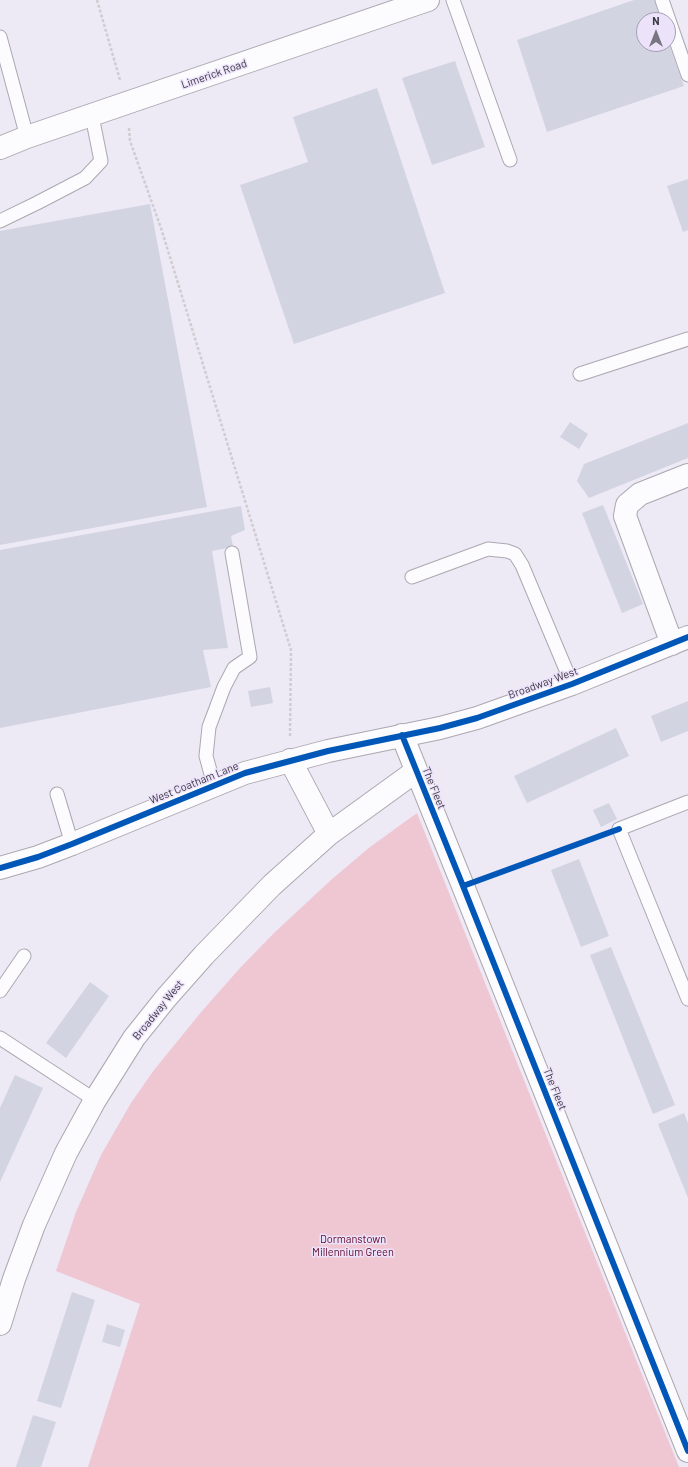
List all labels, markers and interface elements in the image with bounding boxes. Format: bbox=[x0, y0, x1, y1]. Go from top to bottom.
north arrow bbox=[636, 12, 676, 52]
text: N bbox=[652, 14, 660, 27]
street label: Limerick Road bbox=[179, 57, 249, 91]
street label: Broadway West bbox=[506, 664, 580, 702]
street label: West Coatham Lane bbox=[147, 759, 241, 807]
street label: The Fleet bbox=[420, 765, 448, 811]
street label: Broadway West bbox=[130, 977, 186, 1043]
street label: The Fleet bbox=[541, 1066, 569, 1112]
park label: Dormanstown Millennium Green bbox=[312, 1232, 394, 1258]

